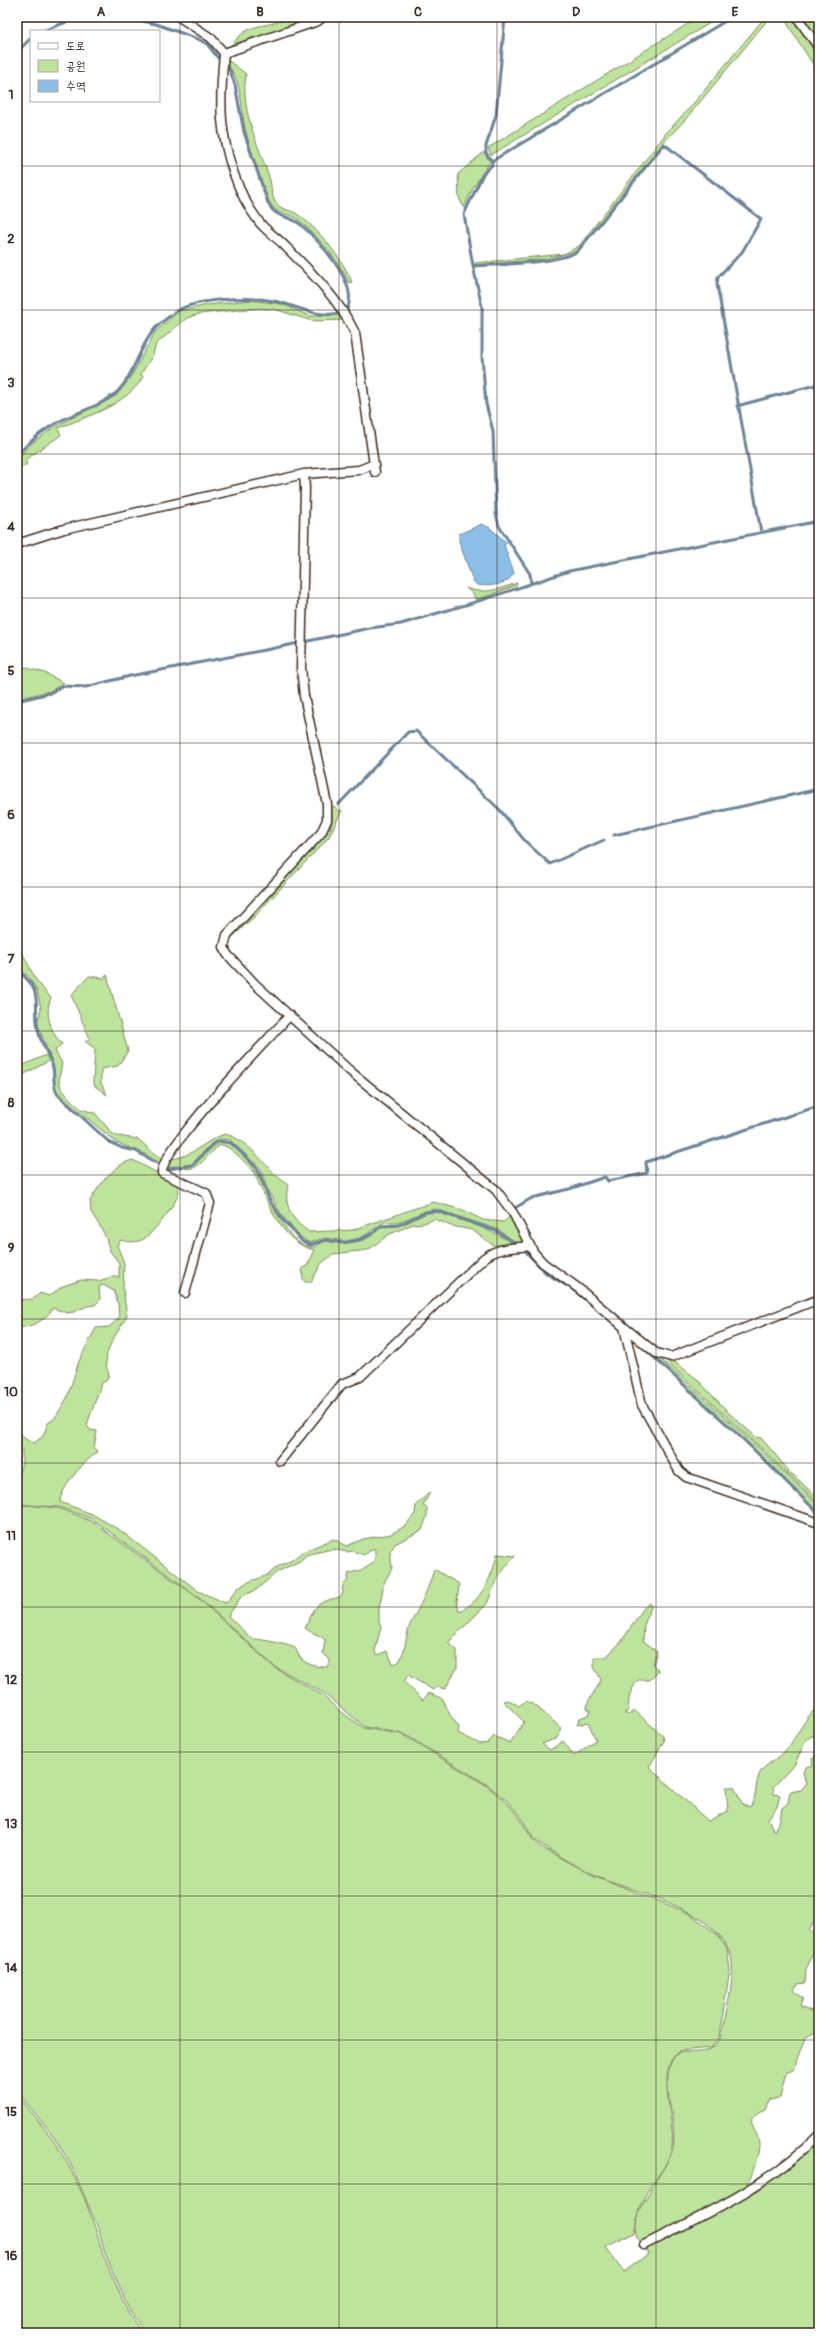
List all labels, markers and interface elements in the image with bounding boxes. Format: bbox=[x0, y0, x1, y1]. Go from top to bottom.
text: A bbox=[97, 4, 106, 20]
text: B bbox=[256, 4, 264, 20]
text: C bbox=[414, 4, 422, 20]
text: D bbox=[572, 4, 580, 20]
text: E bbox=[732, 4, 739, 20]
legend bbox=[30, 30, 160, 102]
text: 도로 bbox=[66, 39, 85, 54]
text: 공원 bbox=[66, 59, 85, 74]
text: 수역 bbox=[66, 79, 86, 94]
text: 1 bbox=[8, 87, 14, 103]
text: 2 bbox=[7, 231, 15, 247]
text: 3 bbox=[7, 375, 15, 391]
text: 4 bbox=[7, 519, 15, 535]
text: 5 bbox=[7, 663, 15, 679]
text: 6 bbox=[7, 807, 15, 823]
text: 7 bbox=[8, 951, 15, 967]
text: 8 bbox=[8, 1095, 15, 1111]
text: 9 bbox=[8, 1240, 15, 1256]
text: 10 bbox=[4, 1384, 18, 1400]
text: 11 bbox=[6, 1528, 16, 1544]
text: 12 bbox=[5, 1672, 17, 1688]
text: 13 bbox=[5, 1816, 17, 1832]
text: 14 bbox=[5, 1960, 18, 1976]
text: 15 bbox=[5, 2104, 17, 2120]
text: 16 bbox=[5, 2248, 18, 2264]

